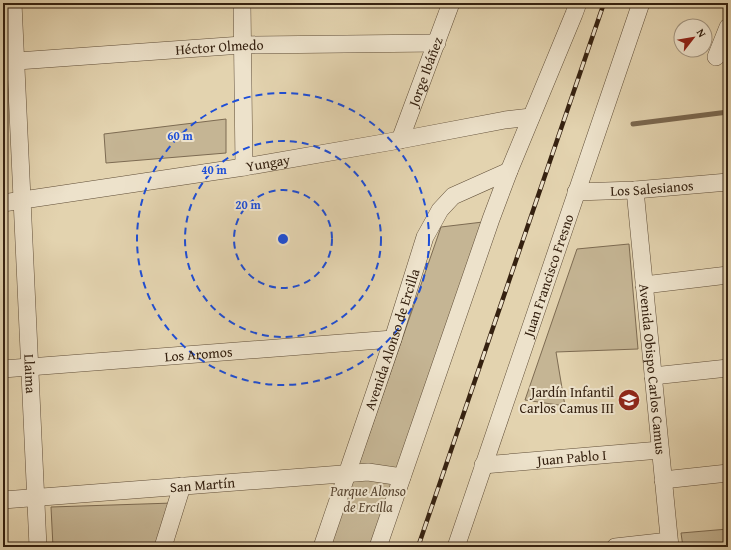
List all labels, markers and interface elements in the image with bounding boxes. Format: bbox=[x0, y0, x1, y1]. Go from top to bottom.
north arrow bbox=[673, 18, 713, 58]
text: N bbox=[693, 26, 711, 41]
street label: Jorge Ibáñez bbox=[403, 34, 448, 111]
street label: Héctor Olmedo bbox=[175, 35, 264, 60]
text: 60 m bbox=[167, 127, 193, 144]
street label: Yungay bbox=[244, 149, 292, 176]
text: 40 m bbox=[201, 161, 227, 178]
street label: Los Salesianos bbox=[610, 175, 694, 201]
text: 20 m bbox=[235, 196, 261, 213]
street label: Juan Francisco Fresno bbox=[518, 211, 579, 341]
centre of rings bbox=[276, 232, 290, 246]
street label: Avenida Alonso de Ercilla bbox=[359, 266, 425, 413]
street label: Avenida Obispo Carlos Camus bbox=[634, 283, 671, 456]
street label: Los Aromos bbox=[164, 341, 233, 367]
street label: Llaima bbox=[19, 353, 41, 394]
place label: Jardín Infantil Carlos Camus III bbox=[519, 382, 614, 418]
school or university icon: Jardín Infantil Carlos Camus III bbox=[616, 387, 642, 413]
street label: Juan Pablo I bbox=[534, 445, 607, 471]
street label: San Martín bbox=[169, 472, 236, 497]
park label: Parque Alonso de Ercilla bbox=[329, 481, 406, 517]

